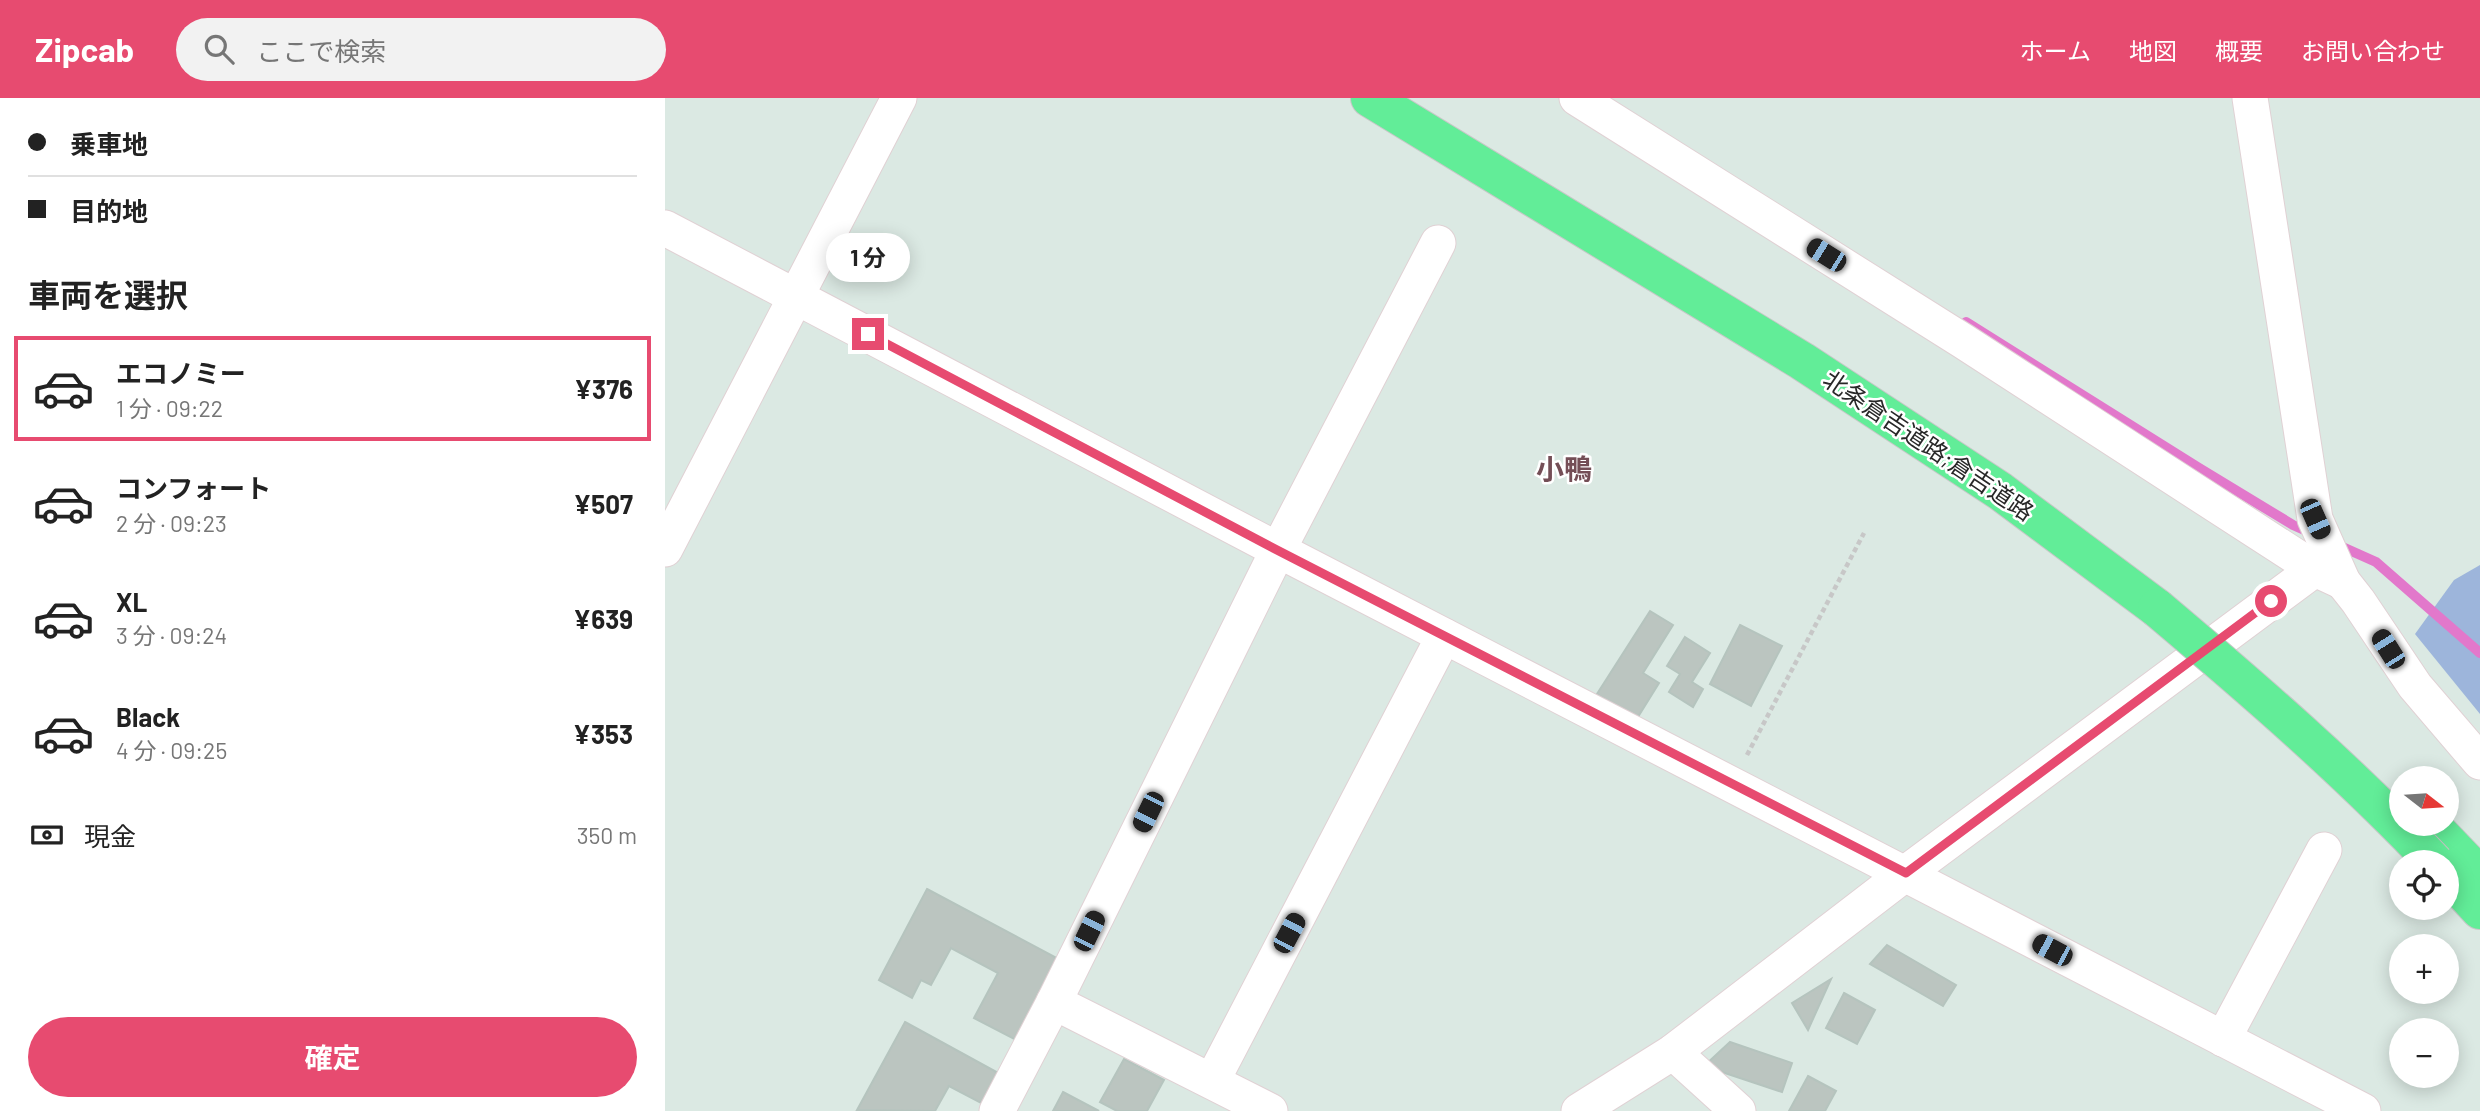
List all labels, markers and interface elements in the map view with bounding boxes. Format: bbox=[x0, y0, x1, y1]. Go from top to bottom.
search box bbox=[176, 18, 666, 81]
text: Zipcab bbox=[35, 29, 134, 69]
icon: search bbox=[200, 30, 238, 68]
text: ここで検索 bbox=[256, 35, 386, 66]
text: ホーム bbox=[2020, 36, 2091, 65]
text: 地図 bbox=[2129, 36, 2177, 65]
text: 概要 bbox=[2215, 36, 2263, 65]
text: お問い合わせ bbox=[2301, 36, 2445, 65]
text: 乗車地 bbox=[70, 128, 148, 159]
text: 目的地 bbox=[70, 195, 148, 226]
callout: 1 分 bbox=[826, 232, 910, 282]
car bbox=[1803, 235, 1850, 275]
text: 1 分 bbox=[850, 243, 886, 271]
text: 車両を選択 bbox=[28, 275, 188, 313]
route end bbox=[852, 318, 884, 350]
icon: car bbox=[32, 357, 95, 420]
text: エコノミー bbox=[116, 357, 246, 388]
street label: 北条倉吉道路;倉吉道路 bbox=[1818, 364, 2040, 526]
text: ¥376 bbox=[574, 373, 633, 404]
text: 1 分 · 09:22 bbox=[116, 394, 223, 422]
district label: 小鴨 bbox=[1536, 451, 1592, 485]
icon: car bbox=[32, 472, 95, 535]
text: コンフォート bbox=[116, 472, 271, 503]
text: ¥507 bbox=[573, 488, 633, 519]
car bbox=[2297, 496, 2334, 542]
text: 2 分 · 09:23 bbox=[116, 509, 227, 537]
route start bbox=[2255, 585, 2287, 617]
text: XL bbox=[116, 586, 147, 617]
icon: car bbox=[32, 587, 95, 650]
text: ¥639 bbox=[573, 603, 633, 634]
text: 3 分 · 09:24 bbox=[116, 621, 227, 649]
car bbox=[2368, 626, 2409, 672]
text: Black bbox=[116, 701, 180, 732]
icon: car bbox=[32, 702, 95, 765]
text: ¥353 bbox=[573, 718, 633, 749]
text: 4 分 · 09:25 bbox=[116, 736, 227, 764]
north arrow bbox=[2389, 766, 2459, 836]
map controls bbox=[2389, 766, 2459, 1088]
car bbox=[1130, 789, 1167, 835]
icon: cash bbox=[28, 816, 66, 854]
text: 現金 bbox=[84, 820, 136, 851]
text: 350 m bbox=[577, 821, 637, 849]
button: locate bbox=[2389, 850, 2459, 920]
car bbox=[1071, 908, 1108, 954]
car bbox=[1270, 910, 1309, 956]
car bbox=[2029, 931, 2076, 969]
button: + bbox=[2389, 934, 2459, 1004]
button: 確定 bbox=[28, 1017, 637, 1097]
button: − bbox=[2389, 1018, 2459, 1088]

